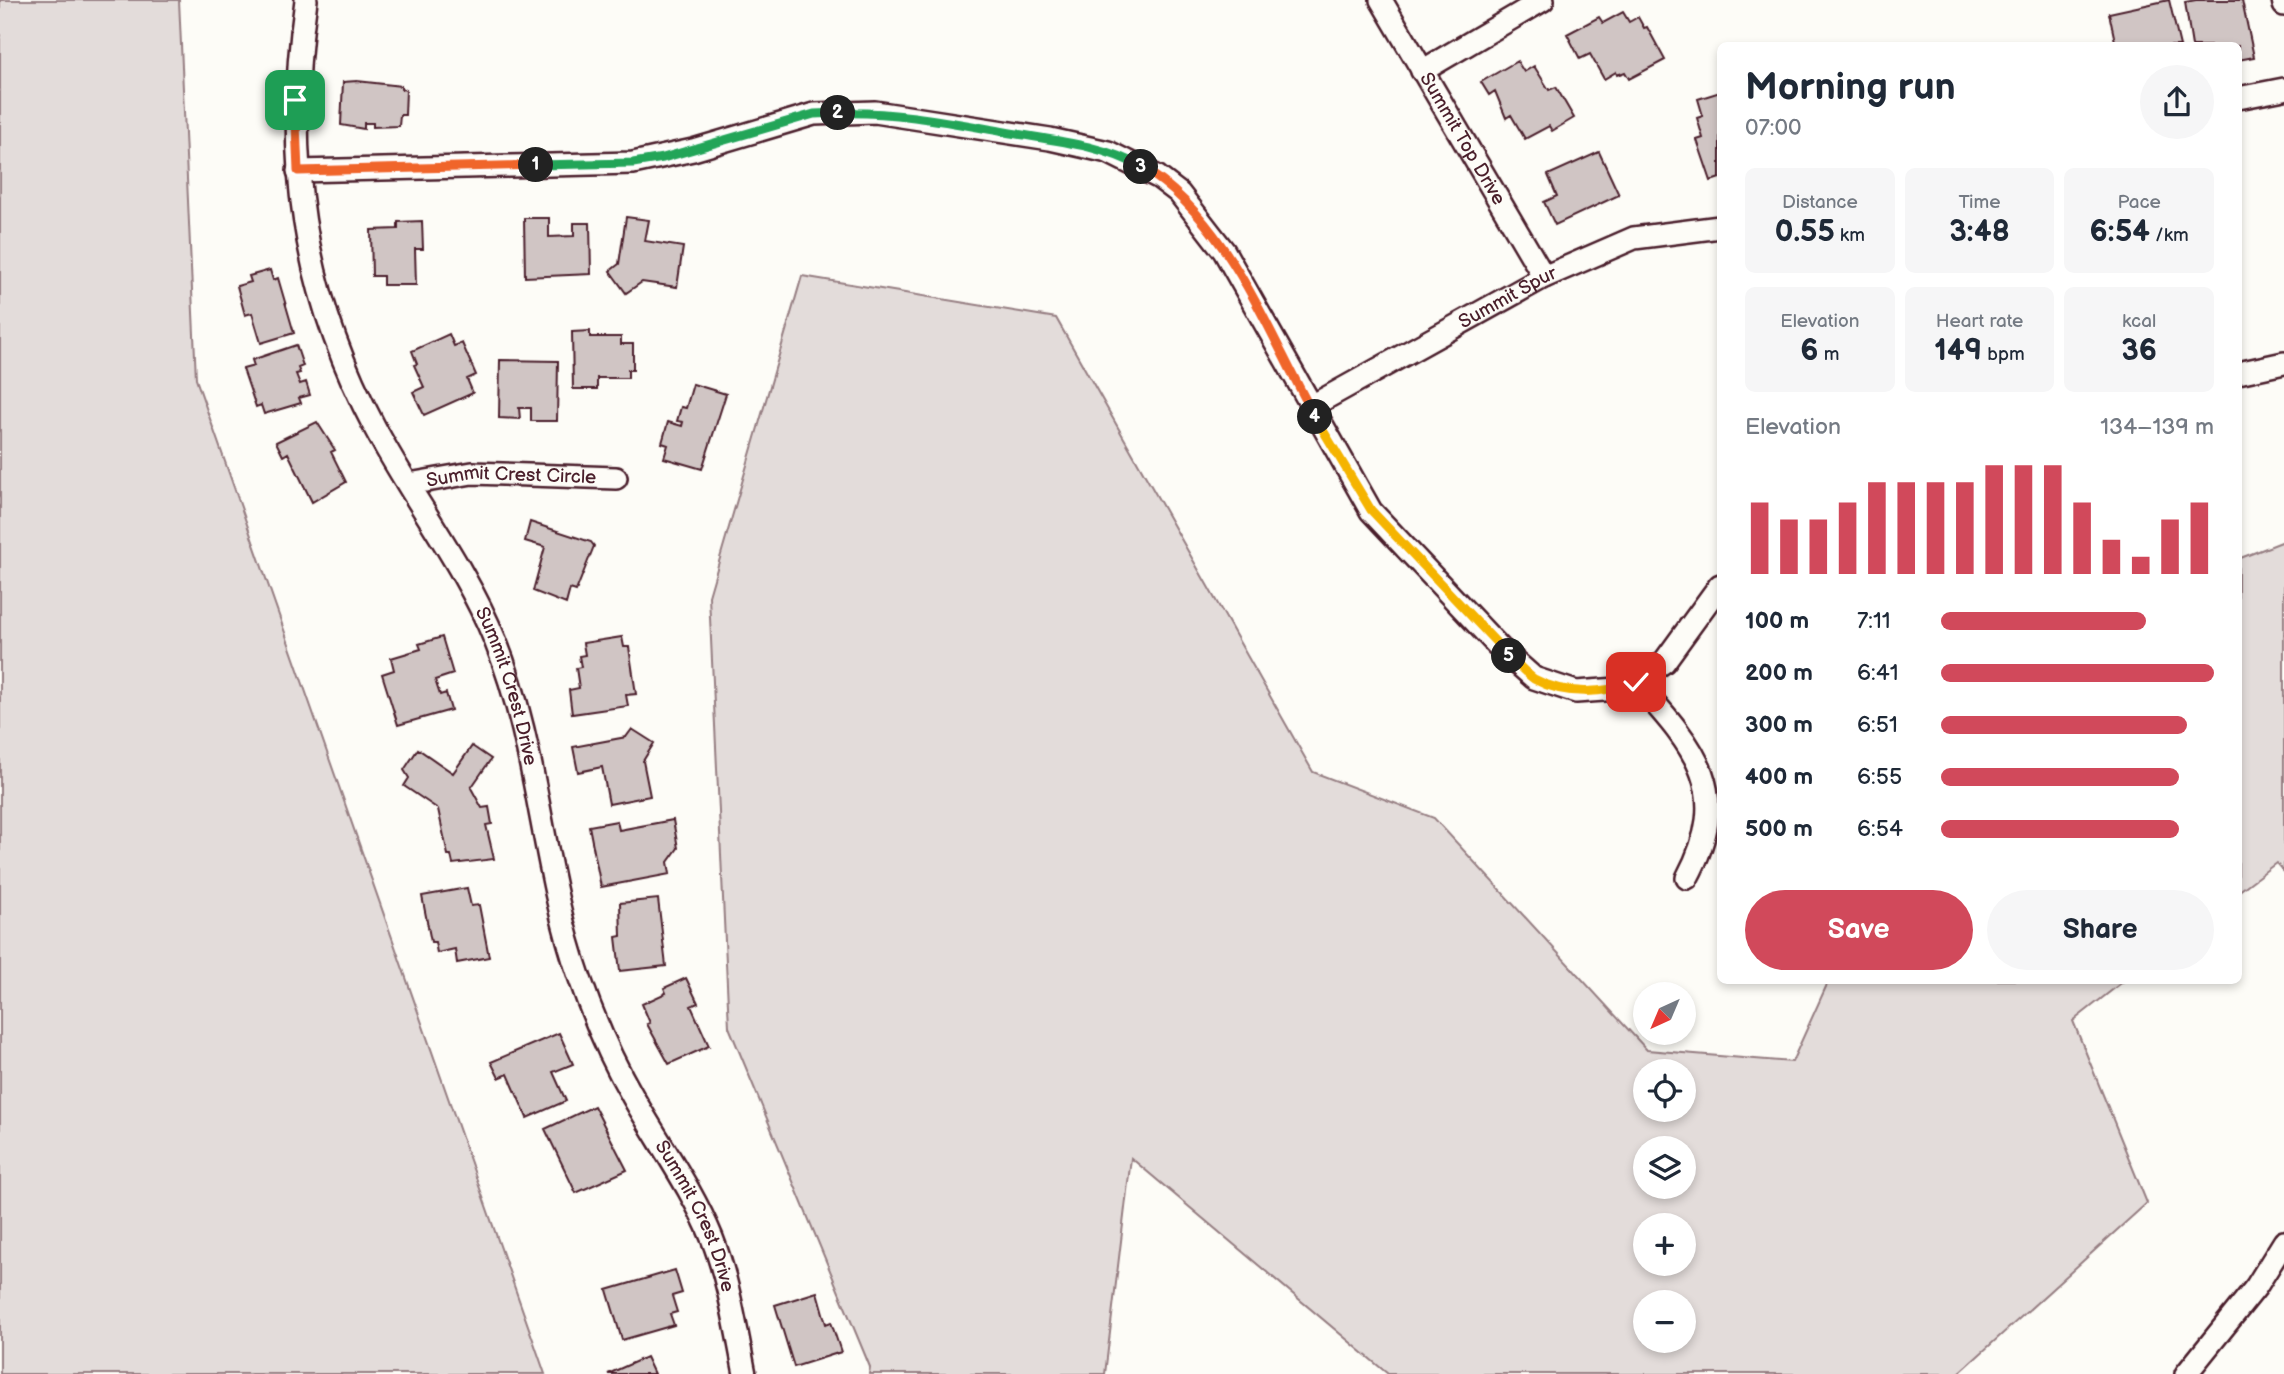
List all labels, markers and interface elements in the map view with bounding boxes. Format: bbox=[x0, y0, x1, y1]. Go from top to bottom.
text: Morning run bbox=[1745, 65, 1956, 110]
button: share bbox=[2140, 65, 2214, 139]
street label: Summit Top Drive bbox=[1415, 69, 1510, 209]
pin bbox=[265, 70, 325, 130]
icon: arrive bbox=[276, 81, 314, 119]
pin: 2 bbox=[820, 96, 856, 130]
text: 2 bbox=[832, 101, 843, 124]
text: 07:00 bbox=[1745, 114, 1802, 142]
pin: 1 bbox=[518, 148, 554, 182]
pin: 3 bbox=[1124, 150, 1158, 184]
text: 1 bbox=[532, 153, 540, 176]
text: 3 bbox=[1135, 155, 1146, 178]
text: Distance bbox=[1782, 191, 1858, 214]
text: Time bbox=[1958, 191, 2001, 214]
text: Pace bbox=[2118, 191, 2161, 214]
text: 0.55 bbox=[1775, 214, 1835, 250]
text: 3:48 bbox=[1949, 214, 2010, 250]
text: 6:54 bbox=[2090, 214, 2150, 250]
text: km bbox=[1835, 224, 1865, 247]
text: /km bbox=[2150, 224, 2189, 247]
street label: Summit Spur bbox=[1455, 261, 1561, 334]
text: Elevation bbox=[1780, 310, 1859, 333]
text: Heart rate bbox=[1936, 310, 2023, 333]
text: kcal bbox=[2122, 310, 2156, 333]
text: 6 bbox=[1800, 333, 1819, 369]
text: 149 bbox=[1934, 333, 1982, 369]
text: 36 bbox=[2121, 333, 2157, 369]
text: m bbox=[1819, 343, 1839, 366]
text: bpm bbox=[1982, 343, 2025, 366]
pin: 4 bbox=[1298, 400, 1332, 434]
text: 4 bbox=[1309, 405, 1320, 428]
text: Elevation bbox=[1745, 413, 1841, 441]
text: 134–139 m bbox=[2100, 413, 2214, 441]
street label: Summit Crest Circle bbox=[424, 460, 597, 492]
street label: Summit Crest Drive bbox=[470, 603, 542, 768]
text: 100 m bbox=[1745, 607, 1809, 635]
text: 7:11 bbox=[1857, 607, 1891, 635]
pin: 5 bbox=[1492, 638, 1526, 674]
text: 5 bbox=[1503, 644, 1514, 667]
pin bbox=[1606, 652, 1666, 712]
text: 200 m bbox=[1745, 659, 1813, 687]
text: 6:41 bbox=[1857, 659, 1899, 687]
icon: check bbox=[1617, 663, 1655, 701]
text: 300 m bbox=[1745, 711, 1813, 739]
text: 6:51 bbox=[1857, 711, 1898, 739]
text: 400 m bbox=[1745, 763, 1813, 791]
text: 6:55 bbox=[1857, 763, 1902, 791]
text: 500 m bbox=[1745, 815, 1813, 843]
text: 6:54 bbox=[1857, 815, 1903, 843]
button: Save bbox=[1745, 890, 1973, 970]
button: Share bbox=[1987, 890, 2214, 970]
north arrow bbox=[1633, 982, 1696, 1045]
map controls bbox=[1633, 982, 1696, 1353]
button: locate bbox=[1633, 1059, 1696, 1122]
street label: Summit Crest Drive bbox=[650, 1136, 740, 1294]
button: layers bbox=[1633, 1136, 1696, 1199]
button: + bbox=[1633, 1213, 1696, 1276]
button: − bbox=[1633, 1290, 1696, 1353]

